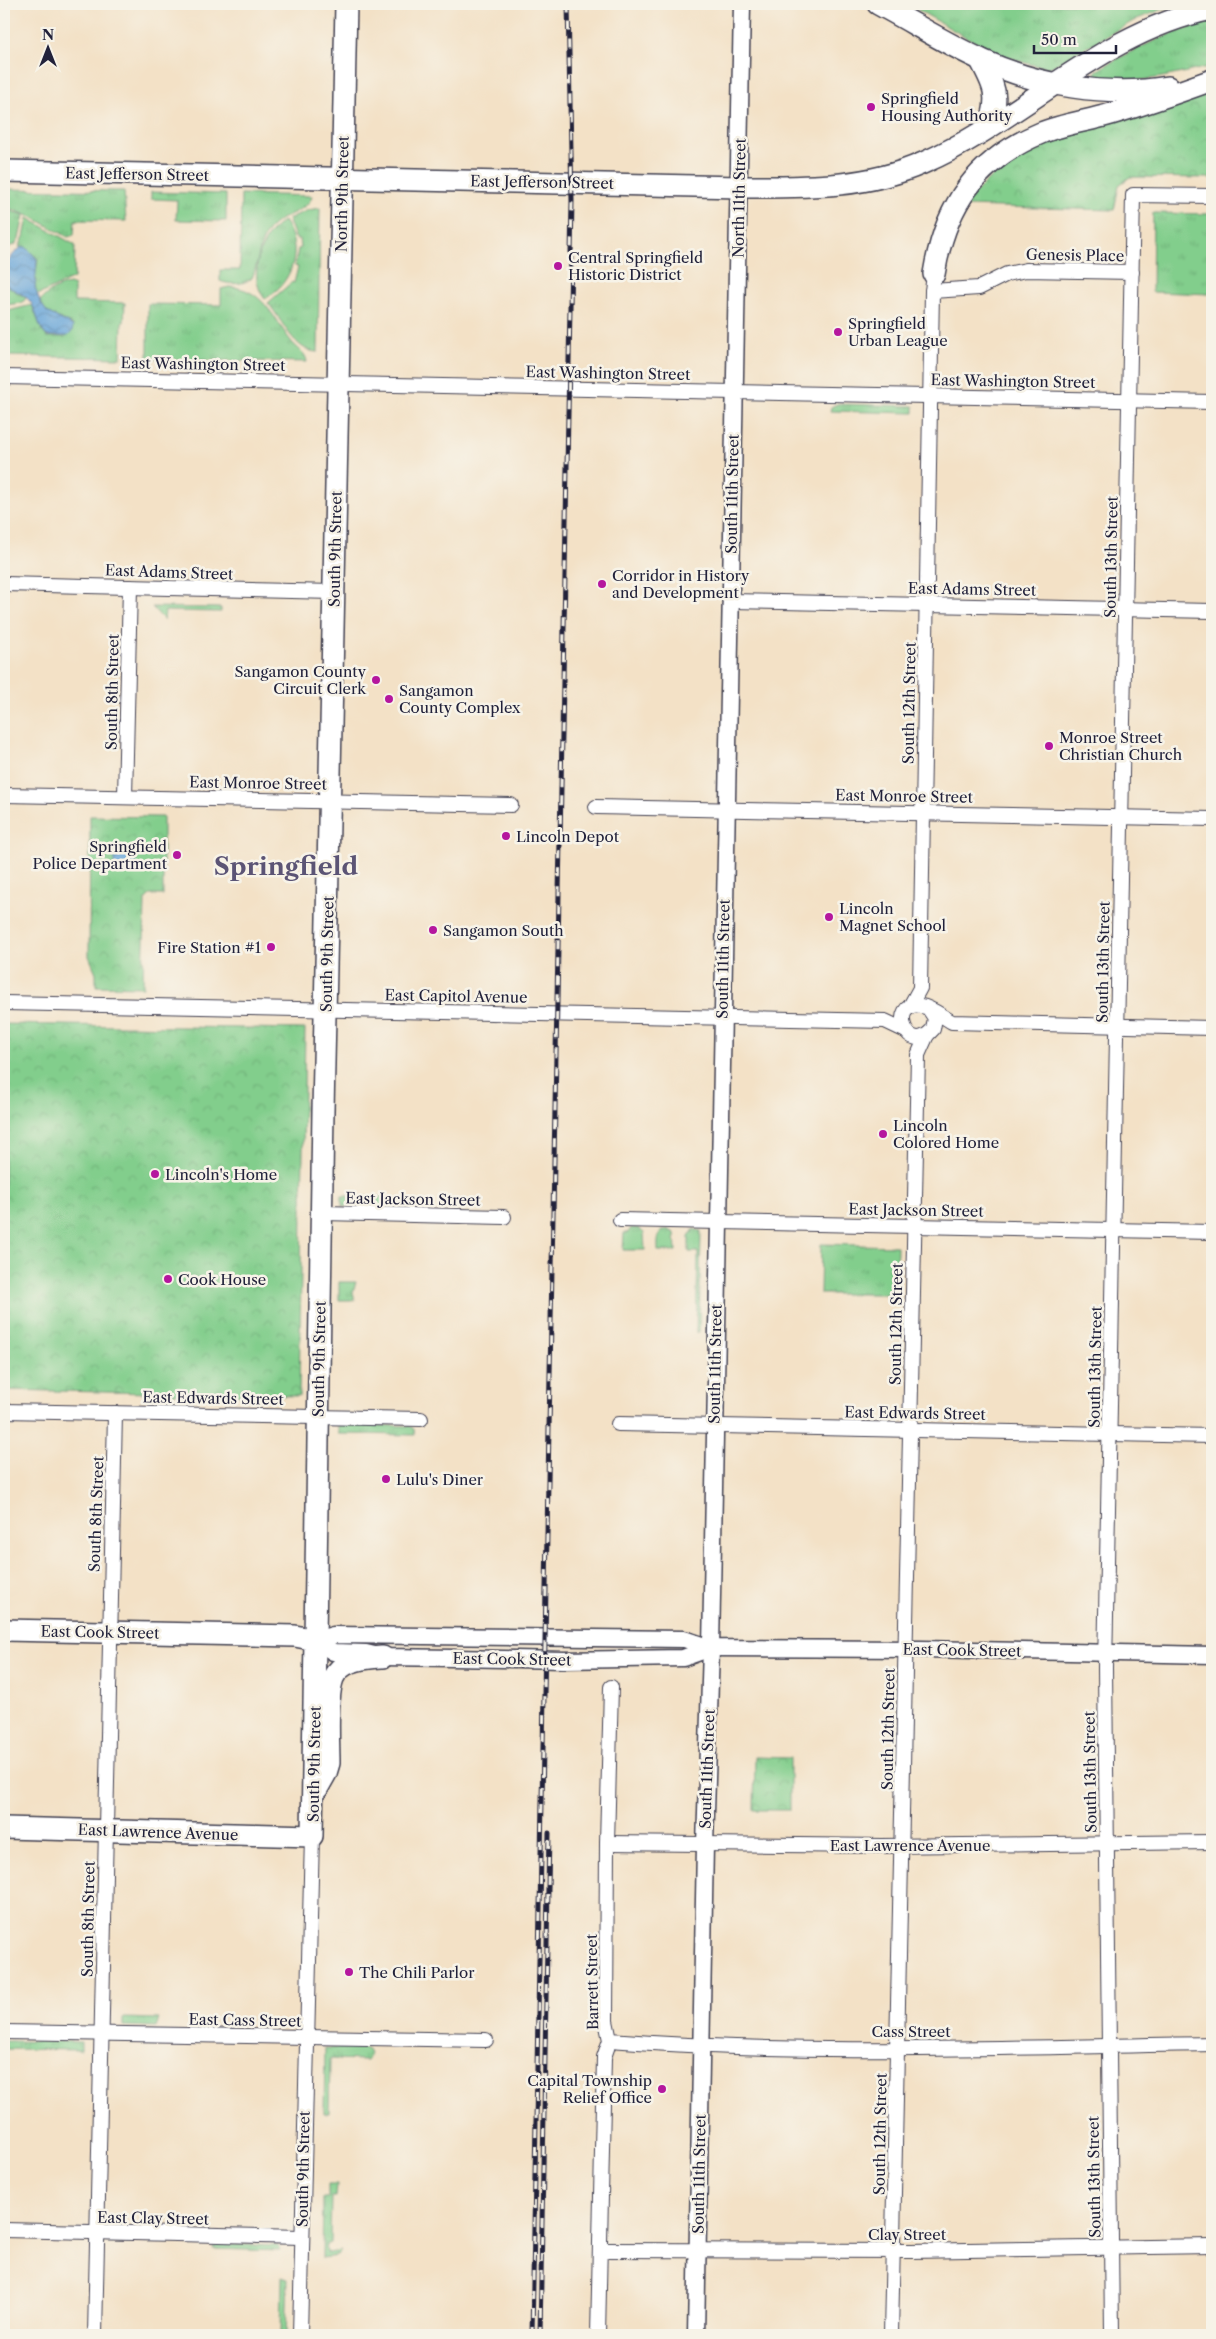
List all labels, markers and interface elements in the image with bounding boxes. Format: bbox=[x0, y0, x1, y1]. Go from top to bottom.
north arrow bbox=[22, 22, 72, 72]
scale bar bbox=[1034, 22, 1116, 54]
text: N bbox=[42, 26, 54, 44]
text: 50 m bbox=[1041, 30, 1077, 49]
place label: Springfield Housing Authority bbox=[881, 89, 1013, 125]
marker: Springfield Housing Authority bbox=[865, 101, 877, 113]
street label: North 9th Street bbox=[331, 135, 353, 252]
street label: North 11th Street bbox=[728, 137, 750, 258]
street label: East Jefferson Street bbox=[65, 163, 210, 185]
street label: East Jefferson Street bbox=[470, 171, 615, 193]
street label: Genesis Place bbox=[1026, 245, 1124, 265]
place label: Central Springfield Historic District bbox=[568, 248, 703, 284]
marker: Central Springfield Historic District bbox=[552, 260, 564, 272]
place label: Springfield Urban League bbox=[848, 314, 948, 350]
marker: Springfield Urban League bbox=[832, 326, 844, 338]
street label: East Washington Street bbox=[121, 353, 286, 375]
street label: East Washington Street bbox=[526, 362, 691, 384]
street label: East Washington Street bbox=[931, 370, 1096, 392]
street label: South 11th Street bbox=[721, 433, 743, 554]
street label: South 9th Street bbox=[324, 490, 346, 607]
street label: South 13th Street bbox=[1100, 495, 1122, 618]
street label: East Adams Street bbox=[105, 560, 234, 584]
place label: Corridor in History and Development bbox=[612, 566, 750, 602]
marker: Corridor in History and Development bbox=[596, 578, 608, 590]
street label: East Adams Street bbox=[908, 578, 1037, 600]
street label: South 8th Street bbox=[101, 633, 123, 750]
street label: South 12th Street bbox=[898, 641, 920, 764]
place label: Sangamon County Circuit Clerk bbox=[234, 662, 367, 698]
marker: Sangamon County Circuit Clerk bbox=[370, 674, 382, 686]
place label: Sangamon County Complex bbox=[399, 681, 521, 717]
marker: Sangamon County Complex bbox=[383, 693, 395, 705]
place label: Monroe Street Christian Church bbox=[1059, 728, 1183, 764]
marker: Monroe Street Christian Church bbox=[1043, 740, 1055, 752]
street label: East Monroe Street bbox=[189, 772, 328, 794]
street label: East Monroe Street bbox=[835, 785, 974, 807]
place label: Lincoln Depot bbox=[516, 827, 620, 846]
marker: Lincoln Depot bbox=[500, 830, 512, 842]
place label: Springfield Police Department bbox=[33, 837, 168, 873]
marker: Springfield Police Department bbox=[171, 849, 183, 861]
district label: Springfield bbox=[214, 851, 358, 882]
street label: South 9th Street bbox=[316, 895, 338, 1012]
street label: South 11th Street bbox=[712, 898, 734, 1019]
place label: Lincoln Magnet School bbox=[839, 899, 947, 935]
street label: South 13th Street bbox=[1092, 900, 1114, 1023]
marker: Lincoln Magnet School bbox=[823, 911, 835, 923]
place label: Sangamon South bbox=[443, 921, 564, 940]
marker: Sangamon South bbox=[427, 924, 439, 936]
place label: Fire Station #1 bbox=[157, 938, 262, 957]
marker: Fire Station #1 bbox=[265, 941, 277, 953]
street label: East Capitol Avenue bbox=[384, 985, 528, 1007]
place label: Lincoln Colored Home bbox=[893, 1116, 999, 1152]
marker: Lincoln Colored Home bbox=[877, 1128, 889, 1140]
place label: Lincoln's Home bbox=[165, 1165, 277, 1184]
marker: Lincoln's Home bbox=[149, 1168, 161, 1180]
street label: East Jackson Street bbox=[345, 1188, 481, 1210]
street label: East Jackson Street bbox=[848, 1199, 984, 1221]
street label: South 12th Street bbox=[885, 1262, 907, 1385]
place label: Cook House bbox=[178, 1270, 266, 1289]
marker: Cook House bbox=[162, 1273, 174, 1285]
street label: South 9th Street bbox=[308, 1300, 330, 1417]
street label: South 11th Street bbox=[704, 1303, 726, 1424]
street label: South 13th Street bbox=[1084, 1305, 1106, 1428]
street label: East Edwards Street bbox=[142, 1387, 285, 1409]
street label: East Edwards Street bbox=[844, 1402, 987, 1424]
street label: South 8th Street bbox=[84, 1455, 108, 1572]
place label: Lulu's Diner bbox=[396, 1470, 484, 1489]
marker: Lulu's Diner bbox=[380, 1473, 392, 1485]
street label: East Cook Street bbox=[40, 1621, 160, 1643]
street label: East Cook Street bbox=[902, 1639, 1022, 1661]
street label: East Cook Street bbox=[452, 1648, 572, 1670]
street label: South 12th Street bbox=[877, 1667, 899, 1790]
street label: South 9th Street bbox=[303, 1705, 325, 1822]
street label: South 11th Street bbox=[695, 1708, 719, 1829]
street label: South 13th Street bbox=[1079, 1710, 1101, 1833]
street label: East Lawrence Avenue bbox=[77, 1820, 239, 1844]
street label: East Lawrence Avenue bbox=[830, 1836, 990, 1855]
street label: South 8th Street bbox=[77, 1860, 99, 1977]
street label: Barrett Street bbox=[582, 1933, 602, 2030]
place label: The Chili Parlor bbox=[359, 1963, 475, 1982]
marker: The Chili Parlor bbox=[343, 1966, 355, 1978]
street label: East Cass Street bbox=[188, 2010, 302, 2030]
street label: Cass Street bbox=[871, 2022, 951, 2041]
place label: Capital Township Relief Office bbox=[527, 2071, 652, 2107]
street label: South 12th Street bbox=[869, 2072, 891, 2195]
marker: Capital Township Relief Office bbox=[656, 2083, 668, 2095]
street label: South 9th Street bbox=[292, 2110, 314, 2227]
street label: South 11th Street bbox=[688, 2113, 710, 2234]
street label: South 13th Street bbox=[1083, 2115, 1105, 2238]
street label: East Clay Street bbox=[97, 2208, 210, 2228]
street label: Clay Street bbox=[868, 2225, 947, 2244]

